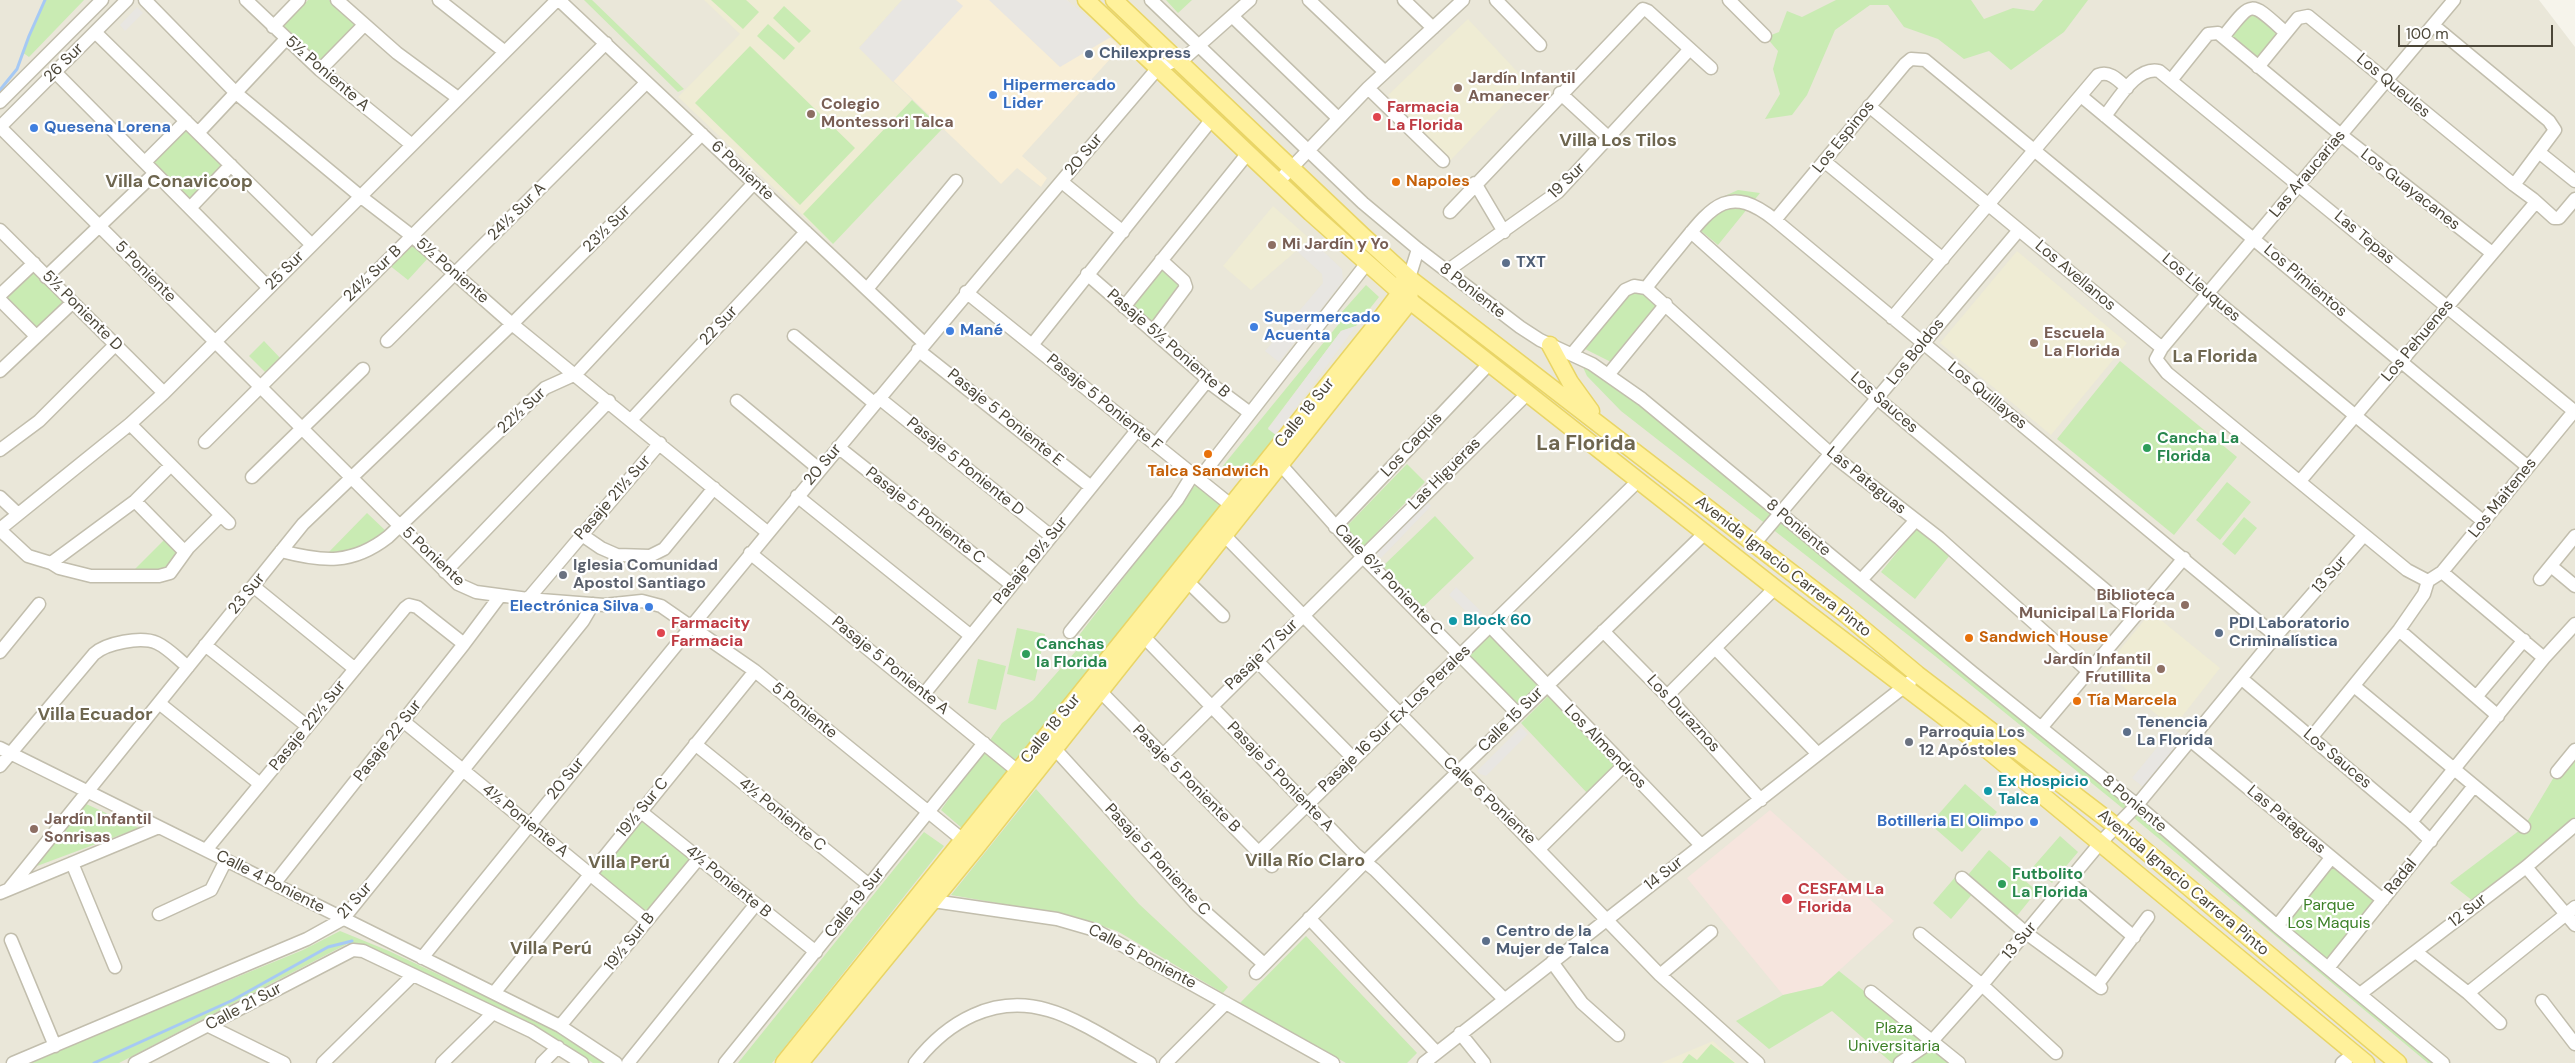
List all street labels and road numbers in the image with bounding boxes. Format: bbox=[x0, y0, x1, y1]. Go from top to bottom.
street label: 5½ Poniente A bbox=[281, 32, 373, 116]
street label: 26 Sur bbox=[40, 39, 88, 87]
street label: Los Queules bbox=[2352, 50, 2434, 122]
street label: Los Espinos bbox=[1809, 97, 1879, 177]
street label: Las Araucarias bbox=[2266, 126, 2350, 222]
street label: 20 Sur bbox=[1061, 130, 1107, 180]
street label: 6 Poniente bbox=[707, 137, 777, 205]
street label: Los Guayacanes bbox=[2356, 145, 2464, 235]
street label: 19 Sur bbox=[1545, 159, 1589, 203]
street label: 24½ Sur A bbox=[484, 179, 550, 245]
street label: 23½ Sur bbox=[579, 201, 635, 257]
street label: Las Tepas bbox=[2330, 207, 2398, 269]
street label: 5½ Poniente bbox=[411, 234, 493, 308]
street label: 5 Poniente bbox=[110, 237, 180, 307]
street label: Los Avellanos bbox=[2031, 237, 2119, 315]
street label: Los Pimientos bbox=[2259, 241, 2351, 321]
street label: 24½ Sur B bbox=[340, 242, 406, 306]
street label: 25 Sur bbox=[261, 247, 309, 295]
street label: Los Lleuques bbox=[2158, 250, 2244, 326]
street label: 8 Poniente bbox=[1435, 259, 1509, 323]
street label: 5½ Poniente D bbox=[38, 267, 126, 355]
street label: Pasaje 5½ Poniente B bbox=[1103, 286, 1233, 402]
street label: Los Pehuenes bbox=[2378, 296, 2458, 386]
street label: 22 Sur bbox=[696, 302, 742, 350]
street label: Los Boldos bbox=[1883, 315, 1949, 389]
street label: Pasaje 5 Poniente F bbox=[1042, 350, 1166, 456]
street label: Los Quillayes bbox=[1944, 358, 2030, 434]
street label: Pasaje 5 Poniente E bbox=[943, 365, 1067, 471]
street label: Los Sauces bbox=[1846, 368, 1922, 438]
street label: Calle 18 Sur bbox=[1271, 374, 1339, 452]
street label: 22½ Sur bbox=[494, 384, 550, 438]
street label: Los Caquis bbox=[1377, 409, 1447, 481]
street label: Pasaje 5 Poniente D bbox=[902, 414, 1028, 520]
street label: Las Higueras bbox=[1405, 434, 1485, 514]
street label: 20 Sur bbox=[800, 440, 846, 490]
street label: Las Pataguas bbox=[1822, 443, 1910, 519]
street label: Pasaje 21½ Sur bbox=[571, 452, 655, 544]
street label: Los Maitenes bbox=[2465, 454, 2541, 542]
street label: Pasaje 5 Poniente C bbox=[862, 463, 988, 569]
street label: Avenida Ignacio Carrera Pinto bbox=[1691, 492, 1875, 642]
street label: 8 Poniente bbox=[1762, 495, 1834, 561]
street label: Pasaje 19½ Sur bbox=[990, 513, 1072, 609]
street label: Calle 6½ Poniente C bbox=[1330, 520, 1446, 640]
street label: 5 Poniente bbox=[398, 523, 468, 591]
street label: 13 Sur bbox=[2309, 552, 2351, 598]
street label: 23 Sur bbox=[225, 570, 269, 618]
street label: Pasaje 5 Poniente A bbox=[828, 613, 952, 719]
street label: Pasaje 17 Sur bbox=[1222, 616, 1302, 694]
street label: Pasaje 16 Sur Ex Los Perales bbox=[1315, 641, 1475, 797]
street label: Los Duraznos bbox=[1642, 671, 1724, 757]
street label: Pasaje 22½ Sur bbox=[266, 677, 350, 775]
street label: 5 Poniente bbox=[767, 679, 841, 743]
street label: Calle 15 Sur bbox=[1475, 684, 1547, 756]
street label: Calle 18 Sur bbox=[1017, 690, 1085, 768]
street label: Pasaje 22 Sur bbox=[350, 696, 426, 786]
street label: Los Almendros bbox=[1560, 701, 1650, 793]
street label: Pasaje 5 Poniente A bbox=[1223, 718, 1337, 836]
street label: Pasaje 5 Poniente B bbox=[1128, 721, 1244, 837]
street label: Los Sauces bbox=[2299, 725, 2375, 793]
street label: Calle 6 Poniente bbox=[1439, 753, 1539, 849]
street label: 20 Sur bbox=[543, 754, 589, 804]
street label: 8 Poniente bbox=[2098, 771, 2170, 837]
street label: 19½ Sur C bbox=[613, 774, 673, 842]
street label: 4½ Poniente C bbox=[735, 774, 829, 856]
street label: 4½ Poniente A bbox=[478, 780, 572, 862]
street label: Las Pataguas bbox=[2243, 782, 2329, 858]
street label: Pasaje 5 Poniente C bbox=[1100, 800, 1214, 920]
street label: Avenida Ignacio Carrera Pinto bbox=[2093, 806, 2273, 960]
street label: 4½ Poniente B bbox=[681, 842, 775, 922]
street label: Calle 4 Poniente bbox=[212, 846, 328, 918]
street label: 14 Sur bbox=[1641, 853, 1687, 895]
street label: Radal bbox=[2381, 855, 2421, 899]
street label: Calle 19 Sur bbox=[821, 864, 889, 942]
street label: 21 Sur bbox=[334, 879, 376, 923]
street label: 12 Sur bbox=[2445, 890, 2491, 932]
street label: 19½ Sur B bbox=[601, 909, 659, 975]
street label: 13 Sur bbox=[1999, 918, 2041, 964]
street label: Calle 5 Poniente bbox=[1085, 920, 1199, 994]
street label: Calle 21 Sur bbox=[203, 979, 285, 1035]

